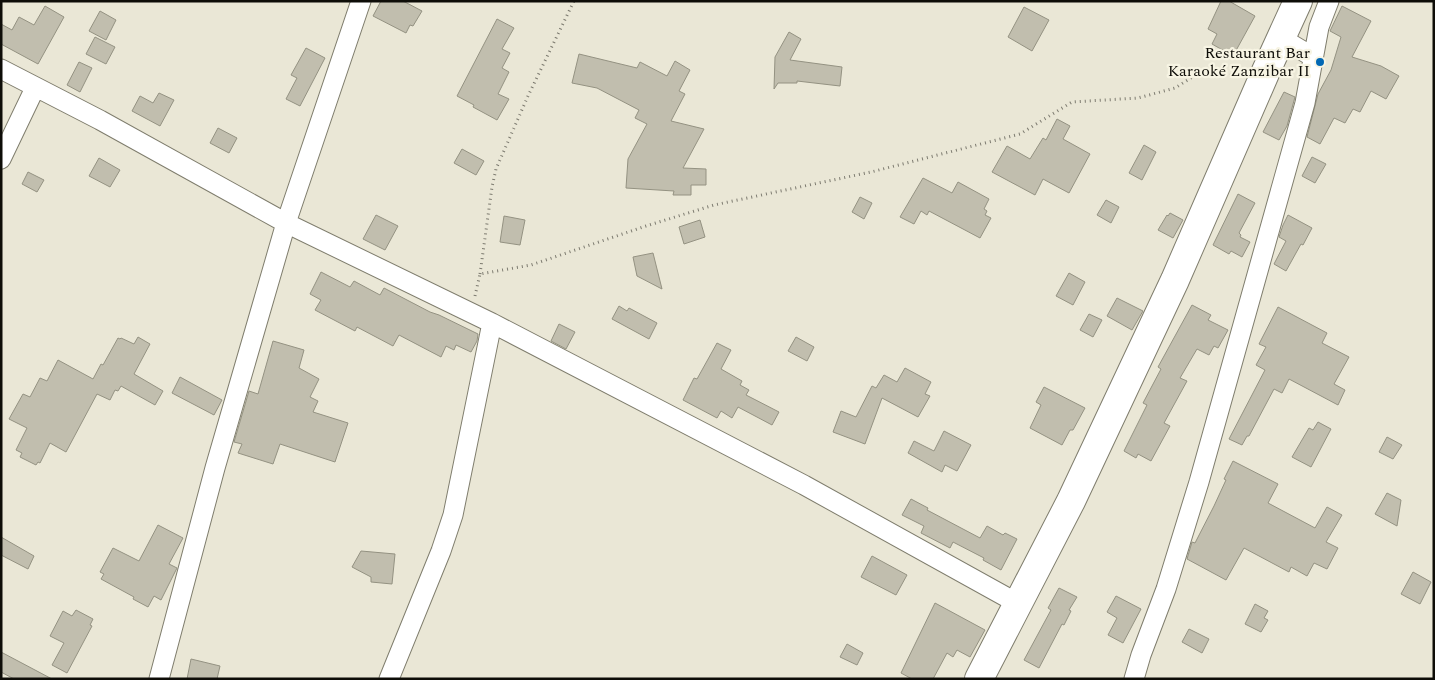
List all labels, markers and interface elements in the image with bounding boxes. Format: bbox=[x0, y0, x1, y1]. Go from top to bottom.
place label: Restaurant Bar Karaoké Zanzibar II bbox=[1168, 41, 1310, 83]
marker: Restaurant Bar Karaoké Zanzibar II bbox=[1314, 56, 1326, 68]

